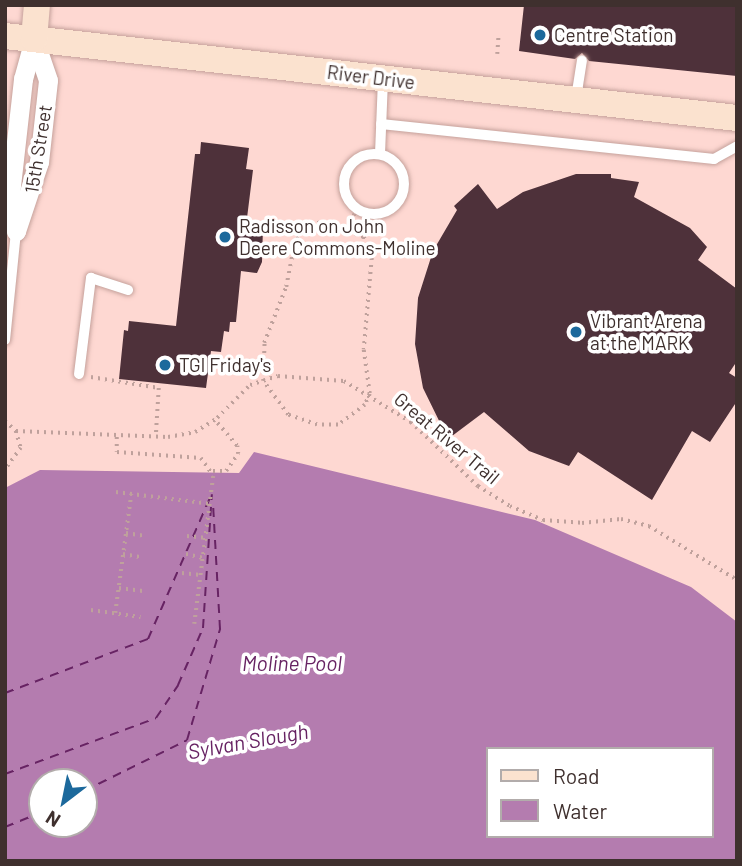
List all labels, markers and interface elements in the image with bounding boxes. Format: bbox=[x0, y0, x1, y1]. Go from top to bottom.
place label: Centre Station bbox=[554, 24, 674, 46]
marker: Centre Station bbox=[532, 27, 548, 43]
street label: River Drive bbox=[326, 60, 416, 94]
street label: 15th Street bbox=[20, 103, 56, 195]
place label: Radisson on John Deere Commons-Moline bbox=[239, 215, 436, 259]
marker: Radisson on John Deere Commons-Moline bbox=[217, 229, 233, 245]
place label: Vibrant Arena at the MARK bbox=[590, 310, 702, 354]
marker: Vibrant Arena at the MARK bbox=[568, 324, 584, 340]
place label: TGI Friday's bbox=[179, 354, 271, 376]
marker: TGI Friday's bbox=[157, 357, 173, 373]
street label: Great River Trail bbox=[390, 387, 504, 489]
water label: Moline Pool bbox=[242, 650, 342, 676]
water label: Sylvan Slough bbox=[186, 718, 310, 764]
legend bbox=[486, 747, 714, 838]
text: Road bbox=[553, 763, 599, 788]
north arrow bbox=[28, 768, 98, 838]
text: Water bbox=[553, 798, 607, 823]
text: N bbox=[41, 806, 64, 833]

